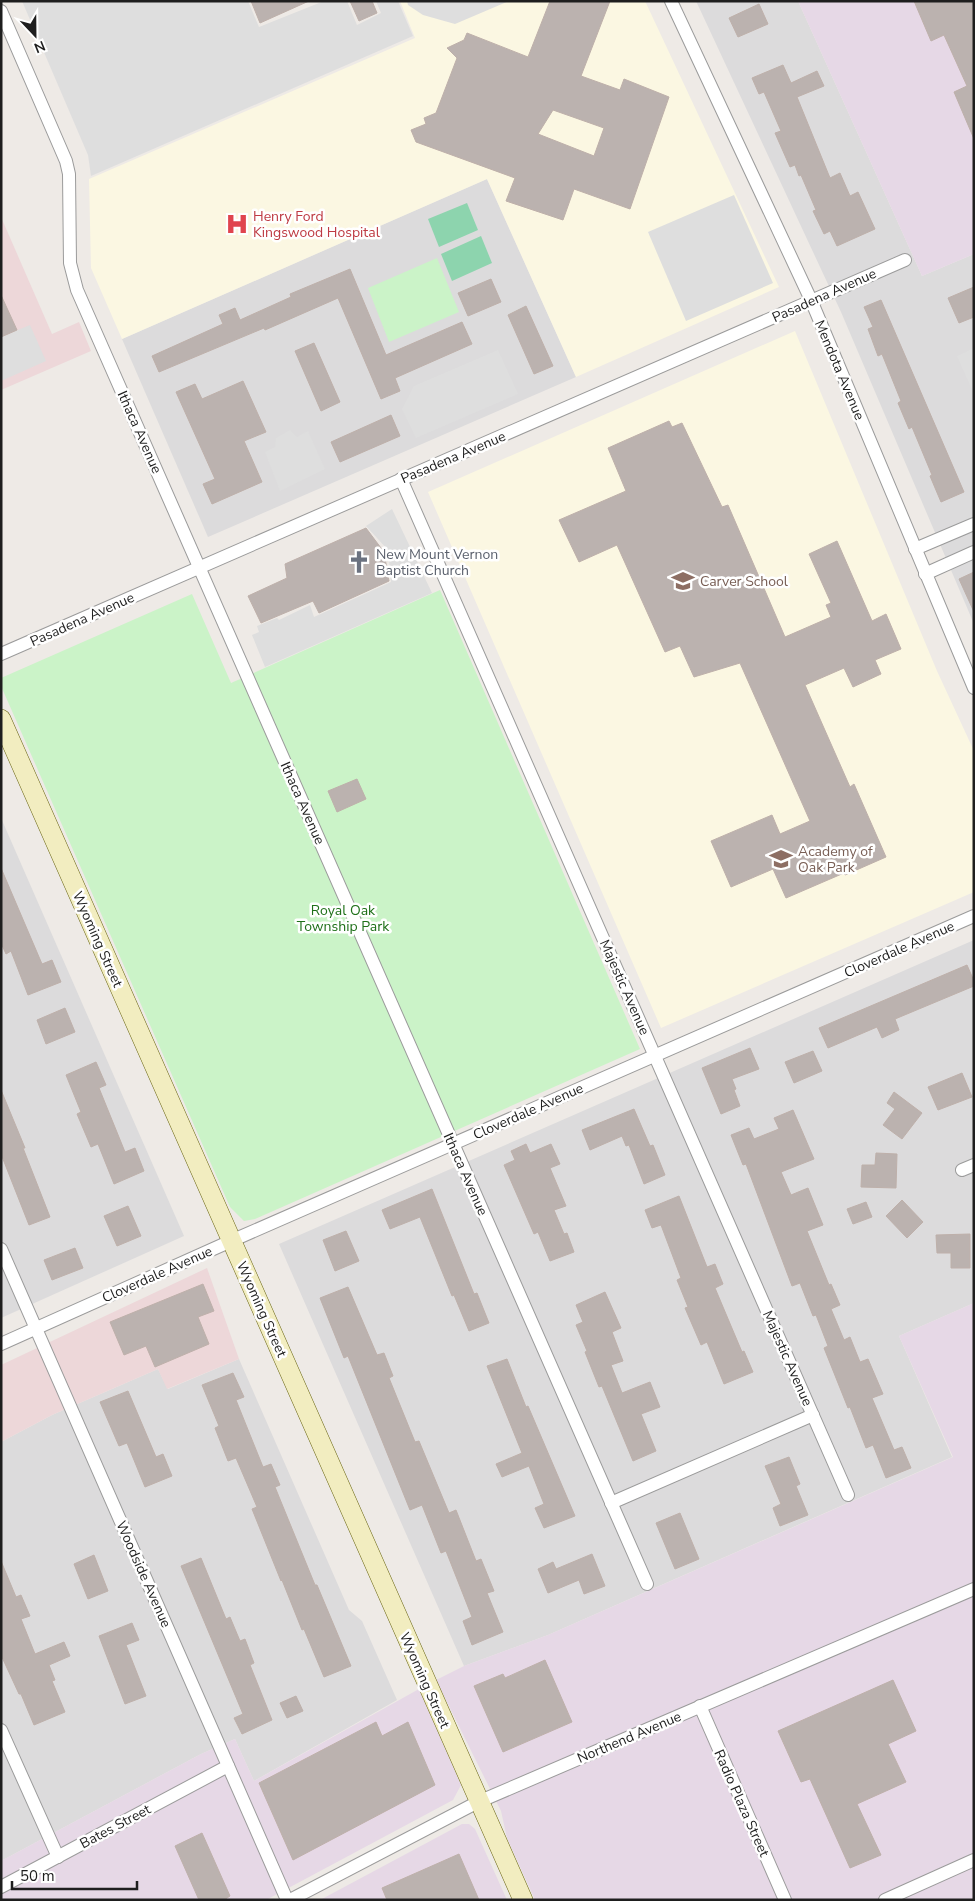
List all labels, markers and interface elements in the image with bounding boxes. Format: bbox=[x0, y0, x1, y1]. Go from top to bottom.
north arrow bbox=[10, 10, 60, 60]
text: N bbox=[31, 36, 48, 57]
place label: Henry Ford Kingswood Hospital bbox=[253, 207, 381, 242]
hospital icon: Henry Ford Kingswood Hospital bbox=[224, 211, 250, 237]
street label: Pasadena Avenue bbox=[769, 264, 879, 327]
street label: Mendota Avenue bbox=[810, 317, 869, 423]
street label: Ithaca Avenue bbox=[113, 388, 166, 477]
street label: Pasadena Avenue bbox=[398, 427, 509, 488]
place label: New Mount Vernon Baptist Church bbox=[376, 545, 498, 580]
church icon: New Mount Vernon Baptist Church bbox=[346, 549, 372, 575]
school or university icon: Carver School bbox=[670, 568, 696, 594]
place label: Carver School bbox=[700, 572, 789, 591]
street label: Pasadena Avenue bbox=[27, 588, 137, 651]
street label: Ithaca Avenue bbox=[276, 759, 329, 848]
place label: Academy of Oak Park bbox=[798, 842, 873, 877]
school or university icon: Academy of Oak Park bbox=[768, 846, 794, 872]
street label: Wyoming Street bbox=[68, 888, 127, 990]
park label: Royal Oak Township Park bbox=[297, 901, 390, 936]
street label: Cloverdale Avenue bbox=[841, 917, 957, 982]
street label: Majestic Avenue bbox=[595, 936, 654, 1038]
street label: Cloverdale Avenue bbox=[470, 1079, 586, 1144]
street label: Ithaca Avenue bbox=[439, 1130, 492, 1219]
street label: Cloverdale Avenue bbox=[99, 1242, 215, 1307]
street label: Wyoming Street bbox=[232, 1258, 291, 1360]
street label: Majestic Avenue bbox=[758, 1307, 817, 1409]
street label: Woodside Avenue bbox=[111, 1518, 176, 1631]
street label: Wyoming Street bbox=[395, 1629, 454, 1731]
street label: Northend Avenue bbox=[574, 1707, 684, 1768]
street label: Radio Plaza Street bbox=[709, 1747, 774, 1860]
street label: Bates Street bbox=[76, 1800, 154, 1853]
scale bar bbox=[12, 1858, 138, 1890]
text: 50 m bbox=[20, 1866, 55, 1886]

